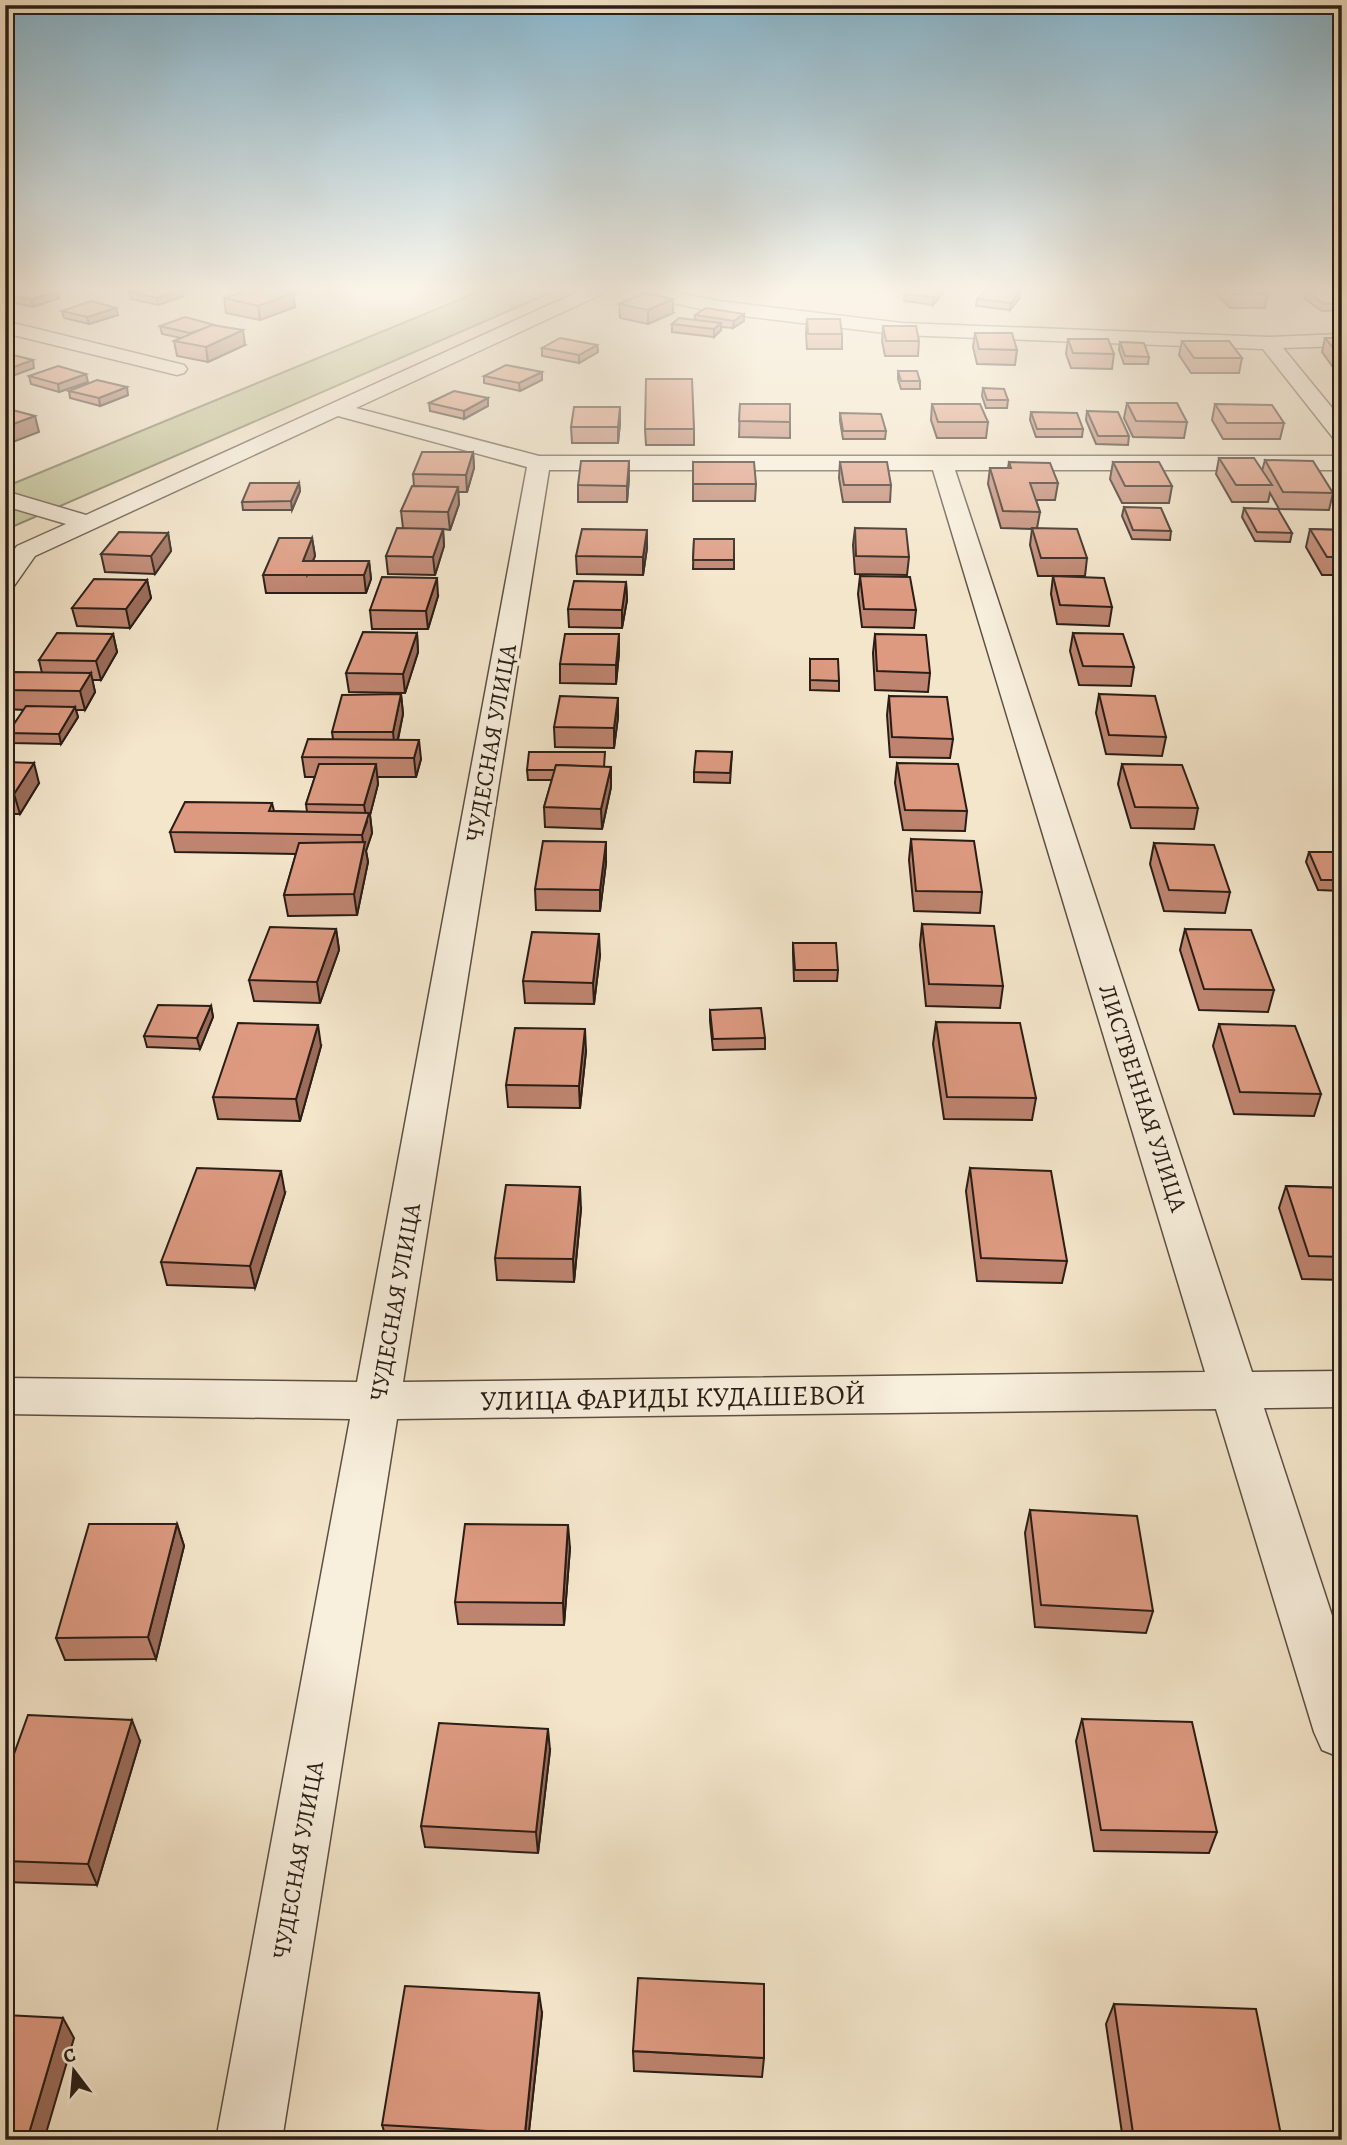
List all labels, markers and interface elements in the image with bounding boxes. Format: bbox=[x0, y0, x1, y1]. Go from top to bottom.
street label: ЧУДЕСНАЯ УЛИЦА bbox=[458, 641, 524, 844]
street label: ЛИСТВЕННАЯ УЛИЦА bbox=[1091, 980, 1195, 1217]
street label: ЧУДЕСНАЯ УЛИЦА bbox=[362, 1200, 428, 1403]
street label: УЛИЦА ФАРИДЫ КУДАШЕВОЙ bbox=[480, 1376, 866, 1420]
street label: ЧУДЕСНАЯ УЛИЦА bbox=[265, 1758, 331, 1961]
north arrow bbox=[38, 2036, 108, 2106]
text: С bbox=[60, 2042, 79, 2070]

